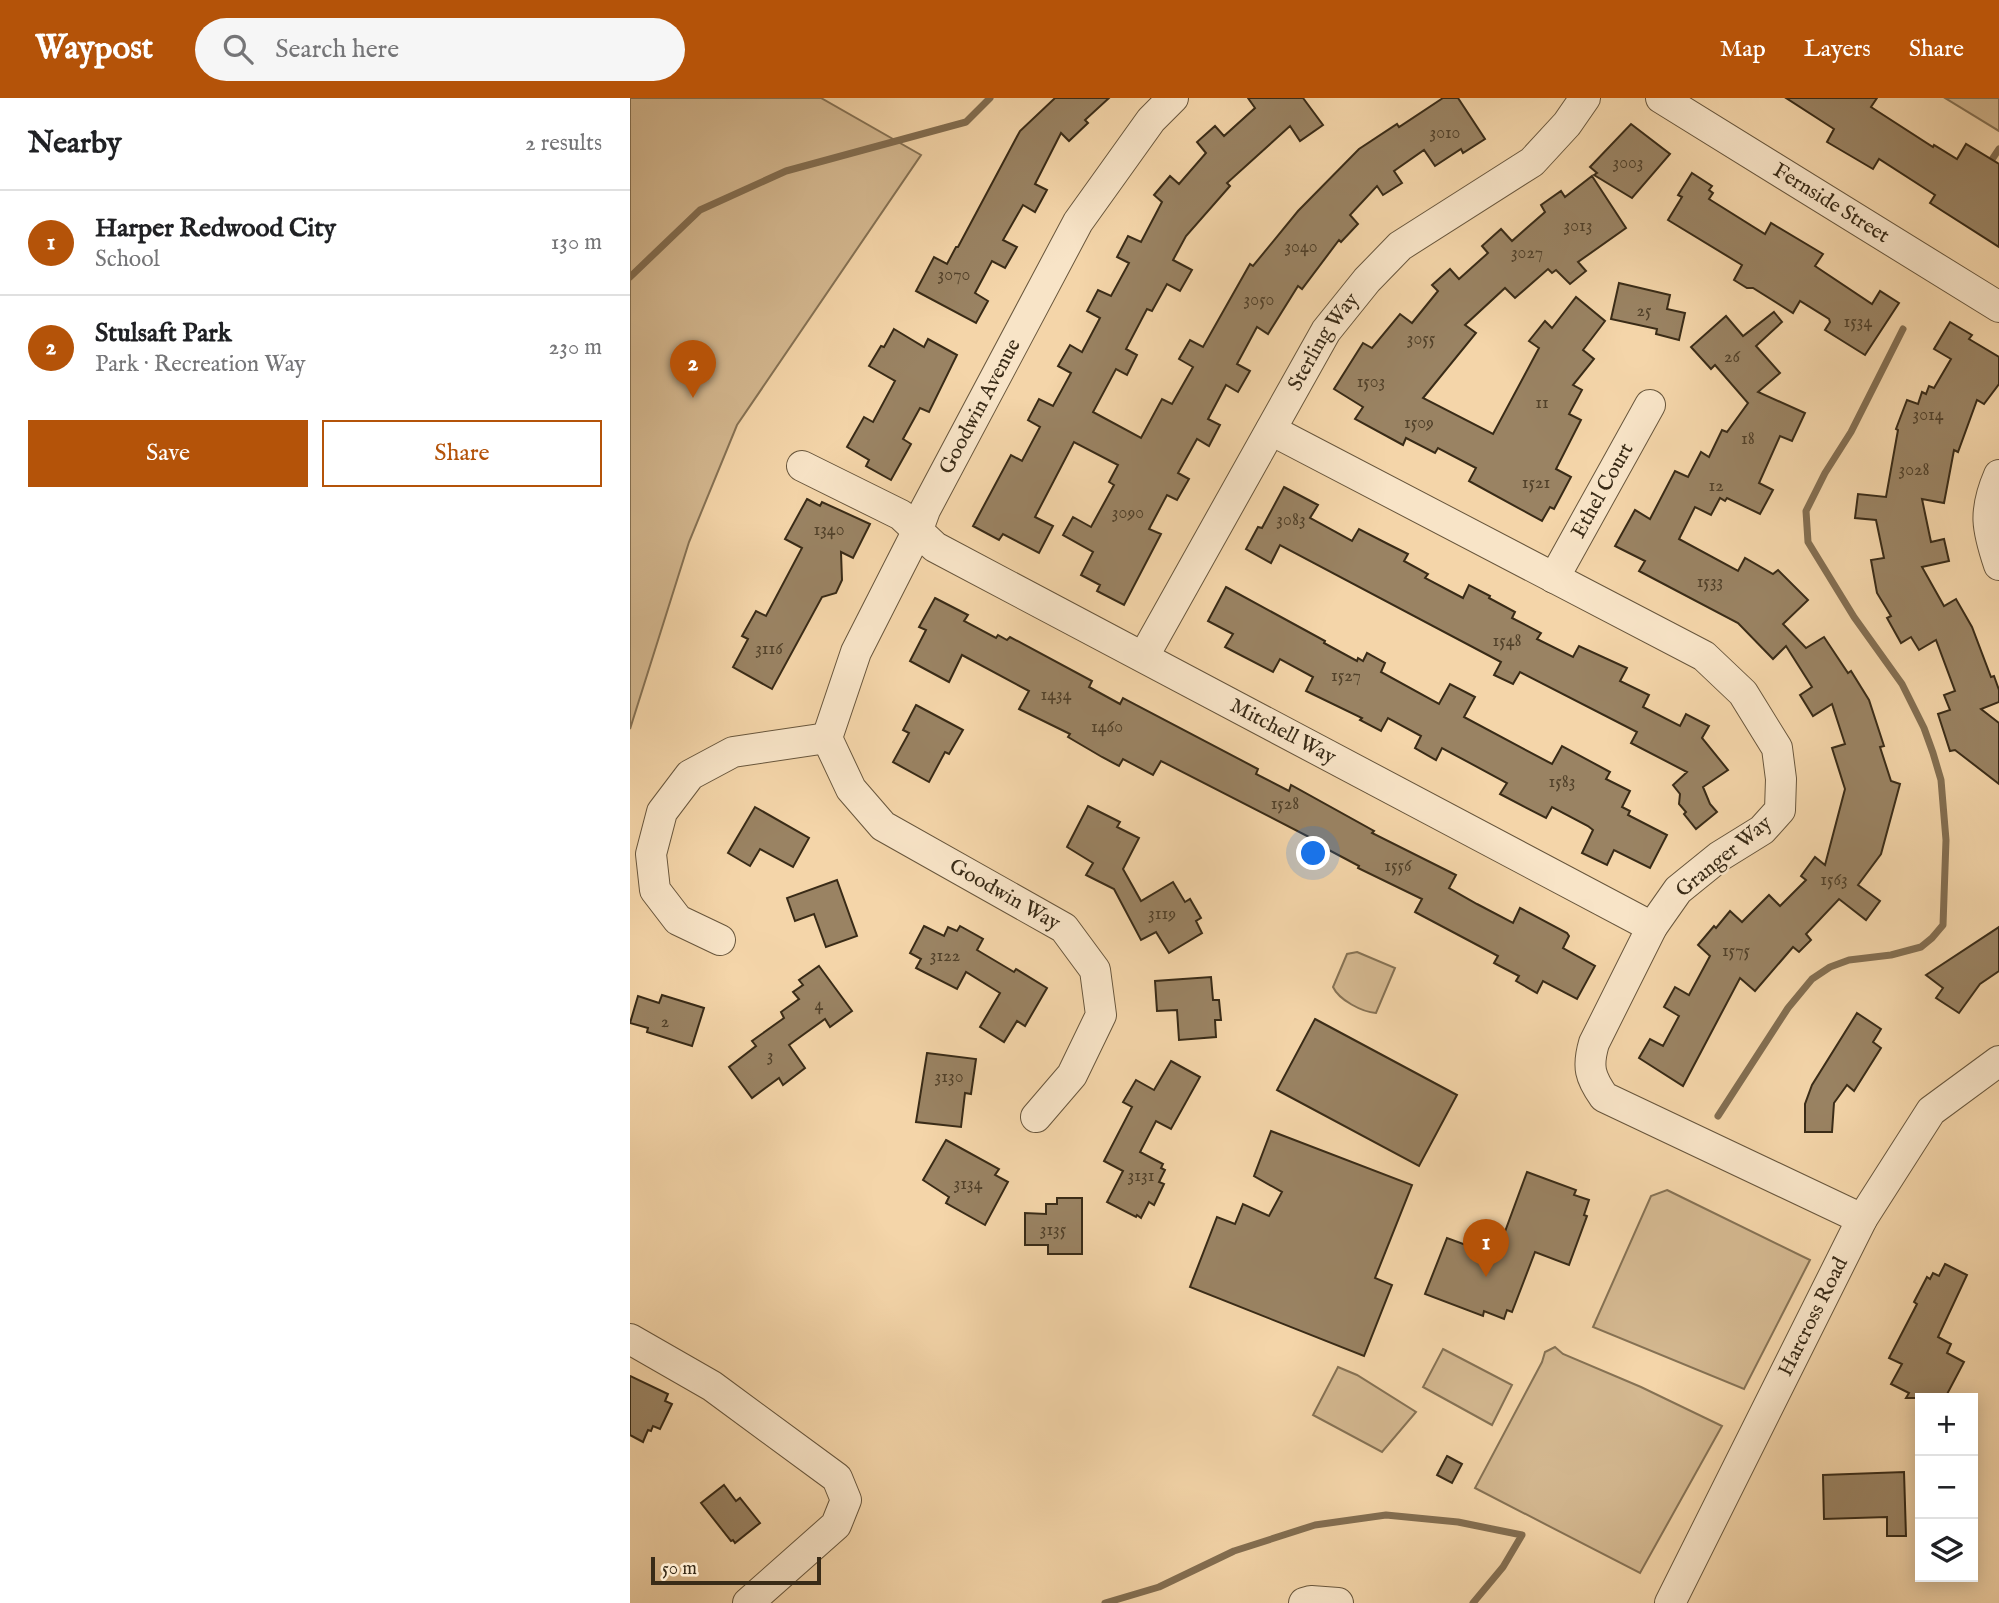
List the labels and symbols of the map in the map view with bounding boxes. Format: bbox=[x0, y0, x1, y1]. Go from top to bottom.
house number: 3010 bbox=[1430, 122, 1460, 145]
house number: 3003 bbox=[1612, 152, 1644, 175]
street label: Fernside Street bbox=[1768, 157, 1894, 249]
house number: 3013 bbox=[1564, 215, 1592, 238]
house number: 3040 bbox=[1284, 236, 1318, 259]
house number: 3027 bbox=[1511, 242, 1543, 265]
house number: 3070 bbox=[938, 264, 970, 287]
street label: Sterling Way bbox=[1282, 287, 1365, 396]
house number: 3050 bbox=[1244, 289, 1274, 312]
house number: 25 bbox=[1637, 300, 1652, 323]
house number: 1534 bbox=[1844, 311, 1873, 334]
house number: 3055 bbox=[1407, 328, 1436, 351]
street label: Goodwin Avenue bbox=[933, 334, 1027, 479]
pin: 2 bbox=[670, 340, 716, 398]
house number: 26 bbox=[1724, 346, 1740, 369]
house number: 1503 bbox=[1357, 371, 1385, 394]
house number: 11 bbox=[1535, 392, 1549, 415]
house number: 3014 bbox=[1913, 404, 1944, 427]
house number: 1509 bbox=[1404, 412, 1434, 435]
house number: 18 bbox=[1741, 428, 1755, 451]
street label: Ethel Court bbox=[1565, 438, 1640, 543]
house number: 3028 bbox=[1898, 459, 1930, 482]
house number: 1521 bbox=[1522, 472, 1550, 495]
house number: 12 bbox=[1708, 475, 1724, 498]
house number: 3090 bbox=[1112, 502, 1144, 525]
house number: 3083 bbox=[1276, 509, 1306, 532]
house number: 1340 bbox=[813, 519, 845, 542]
house number: 1533 bbox=[1697, 571, 1723, 594]
house number: 1548 bbox=[1492, 630, 1522, 653]
house number: 3116 bbox=[755, 638, 783, 661]
house number: 1527 bbox=[1331, 665, 1361, 688]
house number: 1434 bbox=[1040, 684, 1072, 707]
street label: Mitchell Way bbox=[1225, 692, 1341, 771]
house number: 1460 bbox=[1091, 716, 1123, 739]
house number: 1583 bbox=[1548, 771, 1576, 794]
house number: 1528 bbox=[1271, 793, 1299, 816]
street label: Granger Way bbox=[1670, 810, 1778, 904]
your location bbox=[1296, 836, 1330, 870]
street label: Goodwin Way bbox=[944, 853, 1066, 937]
house number: 1556 bbox=[1384, 855, 1412, 878]
house number: 1563 bbox=[1820, 869, 1848, 892]
house number: 3119 bbox=[1148, 903, 1176, 926]
house number: 1575 bbox=[1722, 940, 1751, 963]
house number: 3122 bbox=[930, 945, 960, 968]
house number: 4 bbox=[815, 994, 824, 1017]
house number: 2 bbox=[661, 1011, 669, 1034]
house number: 3 bbox=[767, 1045, 773, 1068]
house number: 3130 bbox=[935, 1066, 964, 1089]
house number: 3131 bbox=[1128, 1165, 1154, 1188]
house number: 3134 bbox=[954, 1173, 983, 1196]
house number: 3135 bbox=[1040, 1219, 1067, 1242]
pin: 1 bbox=[1463, 1219, 1509, 1277]
street label: Harcross Road bbox=[1772, 1252, 1855, 1381]
scale bar bbox=[651, 1554, 821, 1586]

